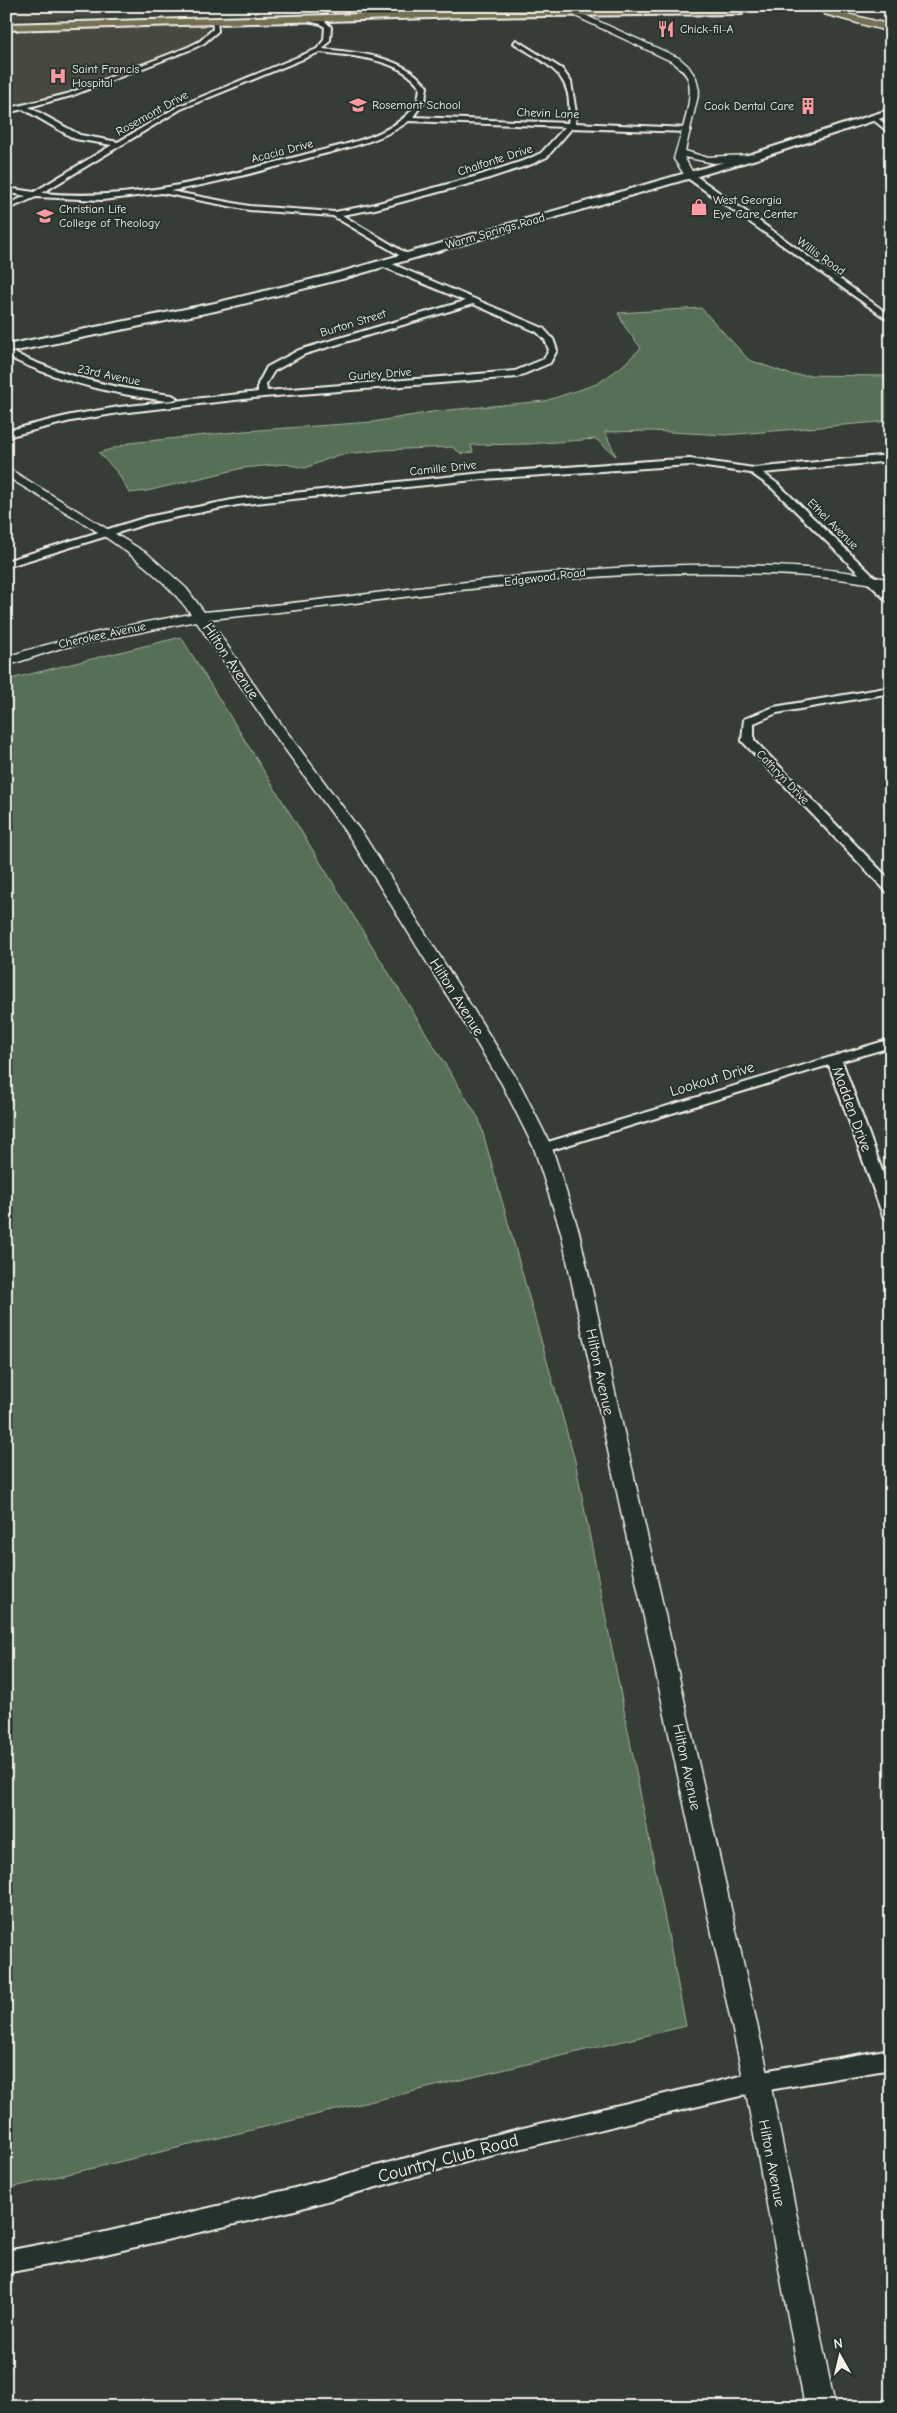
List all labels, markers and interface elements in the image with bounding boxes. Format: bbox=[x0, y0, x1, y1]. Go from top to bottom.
restaurant icon: Chick-fil-A bbox=[656, 19, 676, 39]
place label: Chick-fil-A bbox=[680, 22, 733, 36]
place label: Saint Francis Hospital bbox=[72, 62, 139, 90]
hospital icon: Saint Francis Hospital bbox=[48, 66, 68, 86]
street label: Rosemont Drive bbox=[113, 87, 191, 139]
school or university icon: Rosemont School bbox=[348, 95, 368, 115]
building icon: Cook Dental Care bbox=[798, 96, 818, 116]
place label: Rosemont School bbox=[372, 98, 461, 112]
place label: Cook Dental Care bbox=[704, 99, 794, 113]
street label: Chevin Lane bbox=[516, 105, 580, 121]
street label: Acacia Drive bbox=[250, 136, 314, 166]
street label: Chalfonte Drive bbox=[456, 141, 534, 179]
place label: West Georgia Eye Care Center bbox=[713, 193, 798, 221]
shop icon: West Georgia Eye Care Center bbox=[689, 197, 709, 217]
place label: Christian Life College of Theology bbox=[59, 202, 160, 230]
school or university icon: Christian Life College of Theology bbox=[35, 206, 55, 226]
street label: Warm Springs Road bbox=[444, 210, 546, 252]
street label: Willis Road bbox=[794, 234, 848, 278]
street label: Burton Street bbox=[318, 306, 388, 340]
street label: 23rd Avenue bbox=[76, 362, 142, 388]
street label: Gurley Drive bbox=[348, 365, 412, 383]
street label: Camille Drive bbox=[409, 458, 477, 478]
street label: Ethel Avenue bbox=[805, 496, 861, 552]
street label: Edgewood Road bbox=[503, 565, 587, 589]
street label: Cherokee Avenue bbox=[57, 619, 147, 651]
street label: Hilton Avenue bbox=[199, 619, 263, 703]
street label: Cathryn Drive bbox=[754, 747, 812, 807]
street label: Hilton Avenue bbox=[426, 955, 488, 1040]
street label: Lookout Drive bbox=[668, 1057, 757, 1100]
street label: Madden Drive bbox=[828, 1064, 876, 1154]
street label: Hilton Avenue bbox=[582, 1327, 618, 1418]
street label: Hilton Avenue bbox=[669, 1722, 705, 1813]
street label: Hilton Avenue bbox=[755, 2118, 789, 2209]
street label: Country Club Road bbox=[375, 2130, 521, 2187]
north arrow bbox=[814, 2330, 864, 2380]
text: N bbox=[833, 2335, 844, 2353]

